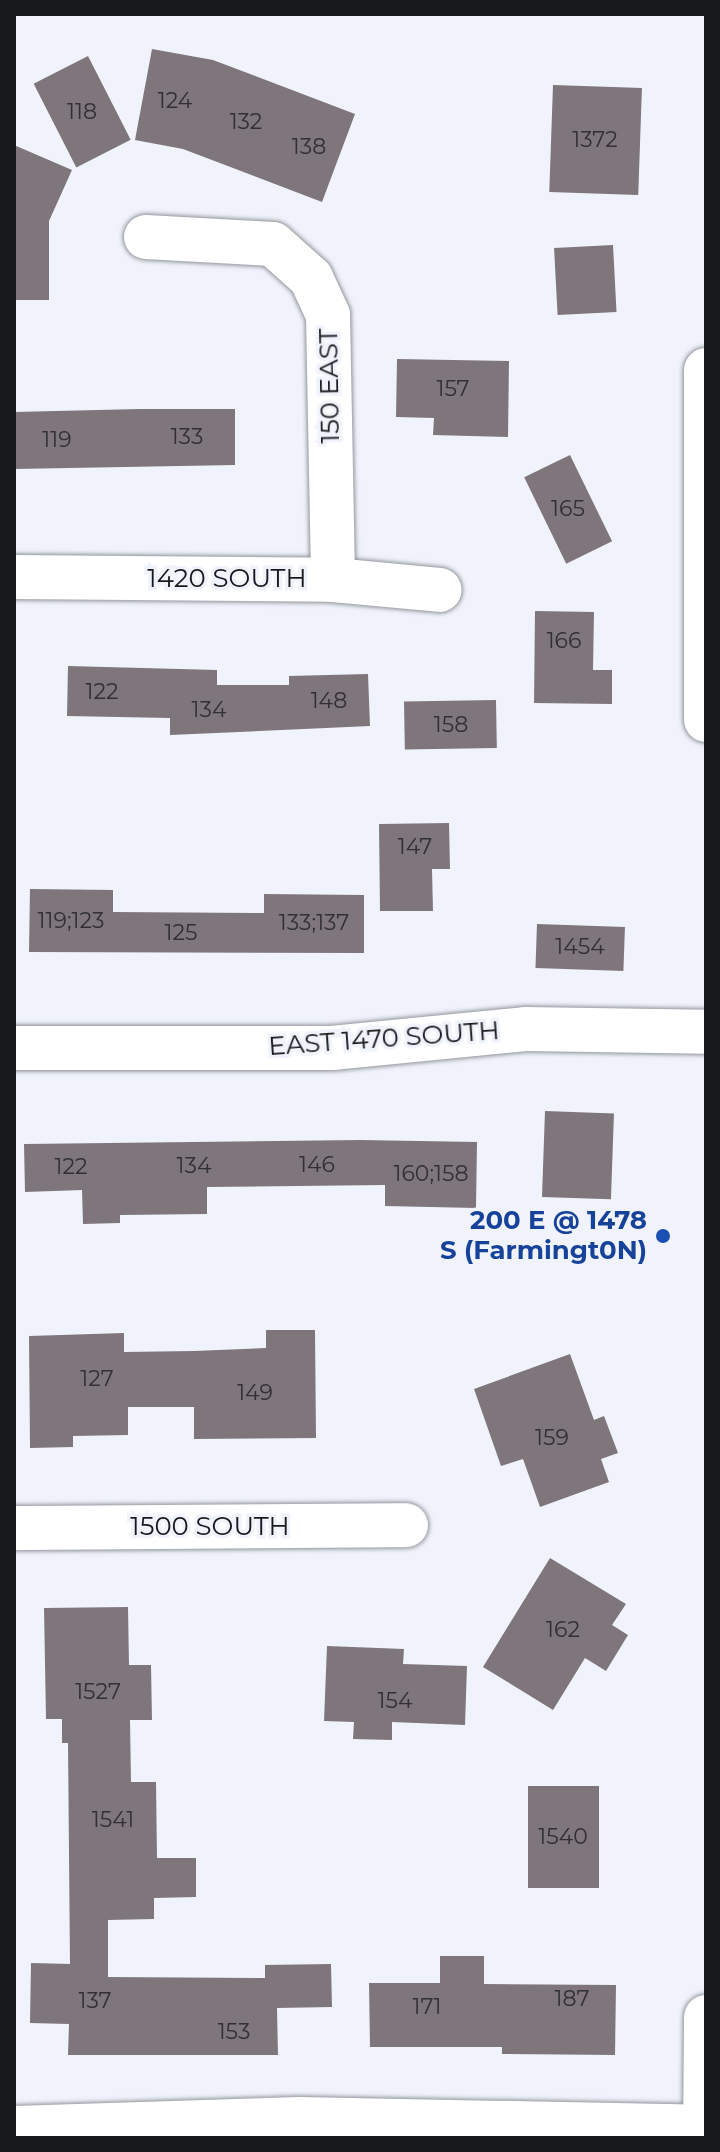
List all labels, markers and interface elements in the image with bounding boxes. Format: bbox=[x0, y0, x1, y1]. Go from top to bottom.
house number: 124 bbox=[158, 88, 192, 114]
house number: 118 bbox=[67, 99, 97, 125]
house number: 132 bbox=[230, 109, 262, 135]
house number: 1372 bbox=[572, 127, 618, 153]
house number: 138 bbox=[292, 134, 326, 160]
street label: 150 EAST bbox=[313, 328, 347, 444]
house number: 157 bbox=[436, 376, 470, 402]
house number: 133 bbox=[171, 424, 203, 450]
house number: 119 bbox=[42, 427, 72, 453]
house number: 165 bbox=[551, 496, 585, 522]
street label: 1420 SOUTH bbox=[147, 563, 307, 595]
house number: 166 bbox=[547, 628, 581, 654]
house number: 122 bbox=[86, 679, 118, 705]
house number: 148 bbox=[311, 688, 347, 714]
house number: 134 bbox=[192, 697, 226, 723]
house number: 158 bbox=[434, 712, 468, 738]
house number: 147 bbox=[398, 834, 432, 860]
house number: 119;123 bbox=[38, 908, 104, 934]
house number: 133;137 bbox=[279, 910, 349, 936]
house number: 125 bbox=[165, 920, 197, 946]
house number: 1454 bbox=[555, 934, 605, 960]
street label: EAST 1470 SOUTH bbox=[267, 1015, 501, 1063]
house number: 146 bbox=[299, 1152, 335, 1178]
house number: 134 bbox=[177, 1153, 211, 1179]
house number: 122 bbox=[55, 1154, 87, 1180]
house number: 160;158 bbox=[394, 1161, 468, 1187]
place label: 200 E @ 1478 S (Farmingt0N) bbox=[440, 1205, 647, 1266]
marker: 200 E @ 1478 S (Farmingt0N) bbox=[654, 1227, 672, 1245]
house number: 127 bbox=[80, 1366, 114, 1392]
house number: 149 bbox=[237, 1380, 273, 1406]
house number: 159 bbox=[535, 1425, 569, 1451]
street label: 1500 SOUTH bbox=[130, 1511, 290, 1543]
house number: 162 bbox=[546, 1617, 580, 1643]
house number: 1527 bbox=[75, 1679, 121, 1705]
house number: 154 bbox=[378, 1688, 412, 1714]
house number: 1541 bbox=[92, 1807, 134, 1833]
house number: 1540 bbox=[538, 1824, 588, 1850]
house number: 187 bbox=[555, 1986, 589, 2012]
house number: 137 bbox=[78, 1988, 112, 2014]
house number: 171 bbox=[412, 1994, 442, 2020]
house number: 153 bbox=[218, 2019, 250, 2045]

